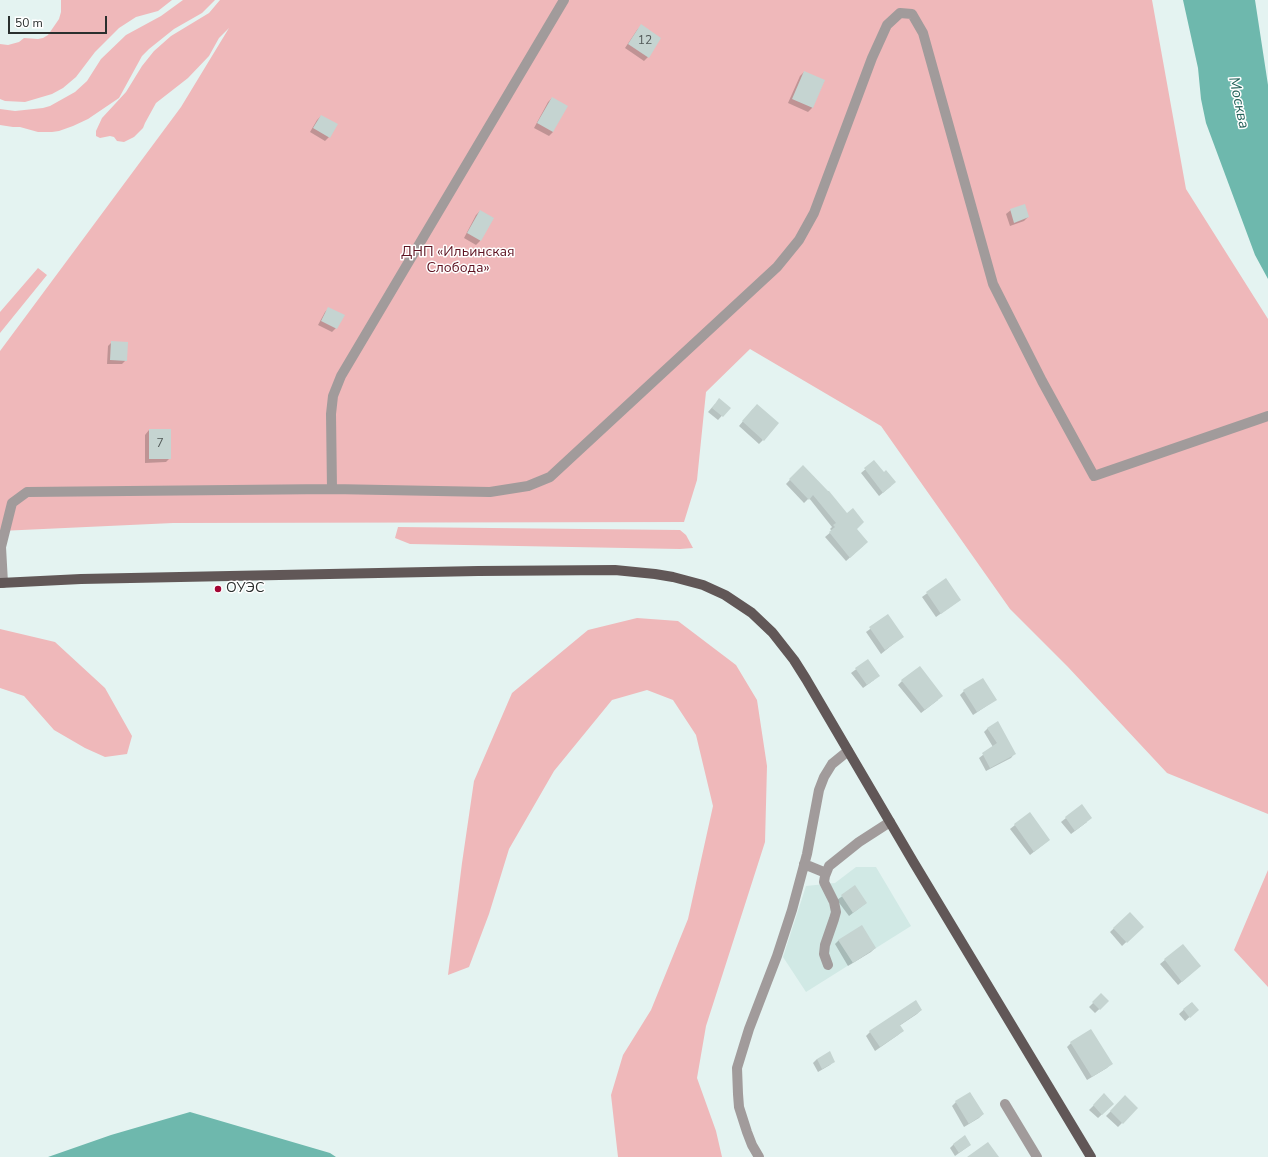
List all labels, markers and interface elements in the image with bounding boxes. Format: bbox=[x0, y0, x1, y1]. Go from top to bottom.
scale bar bbox=[10, 8, 109, 34]
text: 50 m bbox=[15, 15, 43, 31]
house number: 12 bbox=[638, 34, 652, 48]
water label: Москва bbox=[1224, 75, 1252, 131]
park label: ДНП «Ильинская Слобода» bbox=[401, 245, 515, 278]
house number: 7 bbox=[156, 437, 164, 451]
place label: ОУЭС bbox=[226, 581, 264, 597]
marker: ОУЭС bbox=[213, 584, 223, 594]

